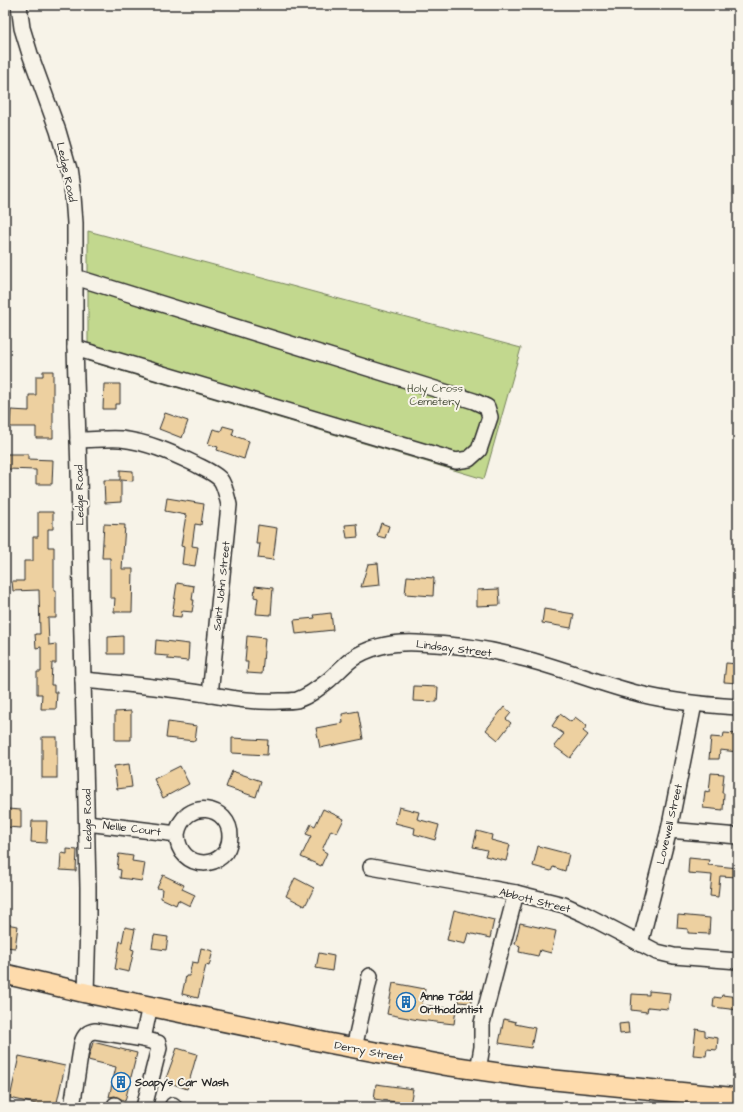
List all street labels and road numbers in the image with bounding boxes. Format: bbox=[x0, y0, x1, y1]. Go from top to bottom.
street label: Ledge Road bbox=[52, 141, 80, 204]
street label: Ledge Road bbox=[71, 464, 89, 525]
street label: Saint John Street bbox=[209, 540, 234, 632]
street label: Lindsay Street bbox=[415, 636, 493, 662]
street label: Lovewell Street bbox=[653, 782, 686, 866]
street label: Ledge Road bbox=[79, 788, 97, 849]
street label: Nellie Court bbox=[102, 817, 162, 840]
street label: Abbott Street bbox=[498, 884, 573, 917]
street label: Derry Street bbox=[333, 1037, 405, 1067]

